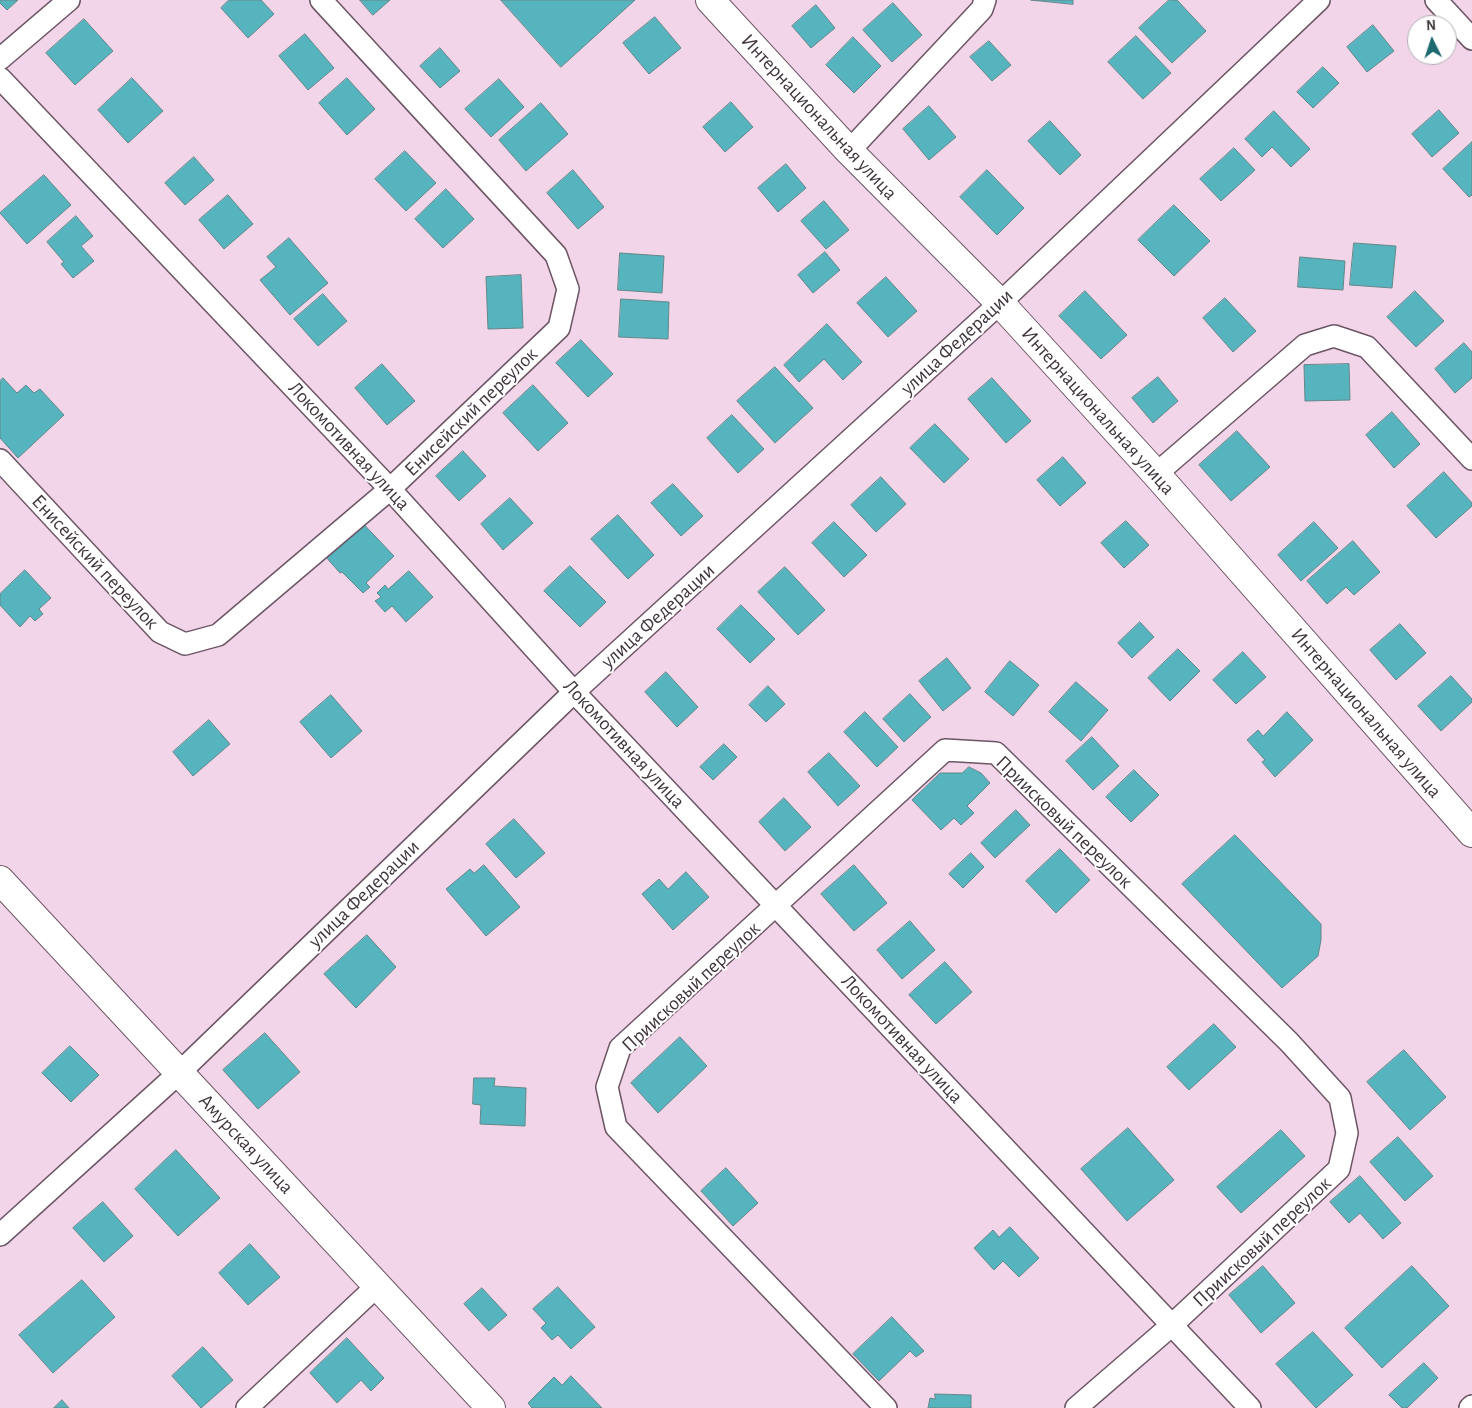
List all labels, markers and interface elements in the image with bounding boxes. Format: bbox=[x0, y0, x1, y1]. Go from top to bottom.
north arrow bbox=[1407, 15, 1457, 65]
text: N bbox=[1426, 19, 1436, 33]
street label: Интернациональная улица bbox=[736, 29, 902, 205]
street label: улица Федерации bbox=[896, 284, 1018, 400]
street label: Интернациональная улица bbox=[1016, 322, 1180, 500]
street label: Енисейский переулок bbox=[399, 342, 543, 482]
street label: Локомотивная улица bbox=[283, 376, 415, 516]
street label: Енисейский переулок bbox=[26, 490, 164, 634]
street label: улица Федерации bbox=[596, 559, 720, 673]
street label: Интернациональная улица bbox=[1285, 623, 1447, 803]
street label: Локомотивная улица bbox=[558, 674, 690, 814]
street label: Приисковый переулок bbox=[991, 751, 1137, 893]
street label: улица Федерации bbox=[304, 835, 424, 953]
street label: Приисковый переулок bbox=[617, 917, 765, 1057]
street label: Локомотивная улица bbox=[836, 969, 968, 1109]
street label: Амурская улица bbox=[194, 1089, 298, 1199]
street label: Приисковый переулок bbox=[1188, 1172, 1336, 1312]

